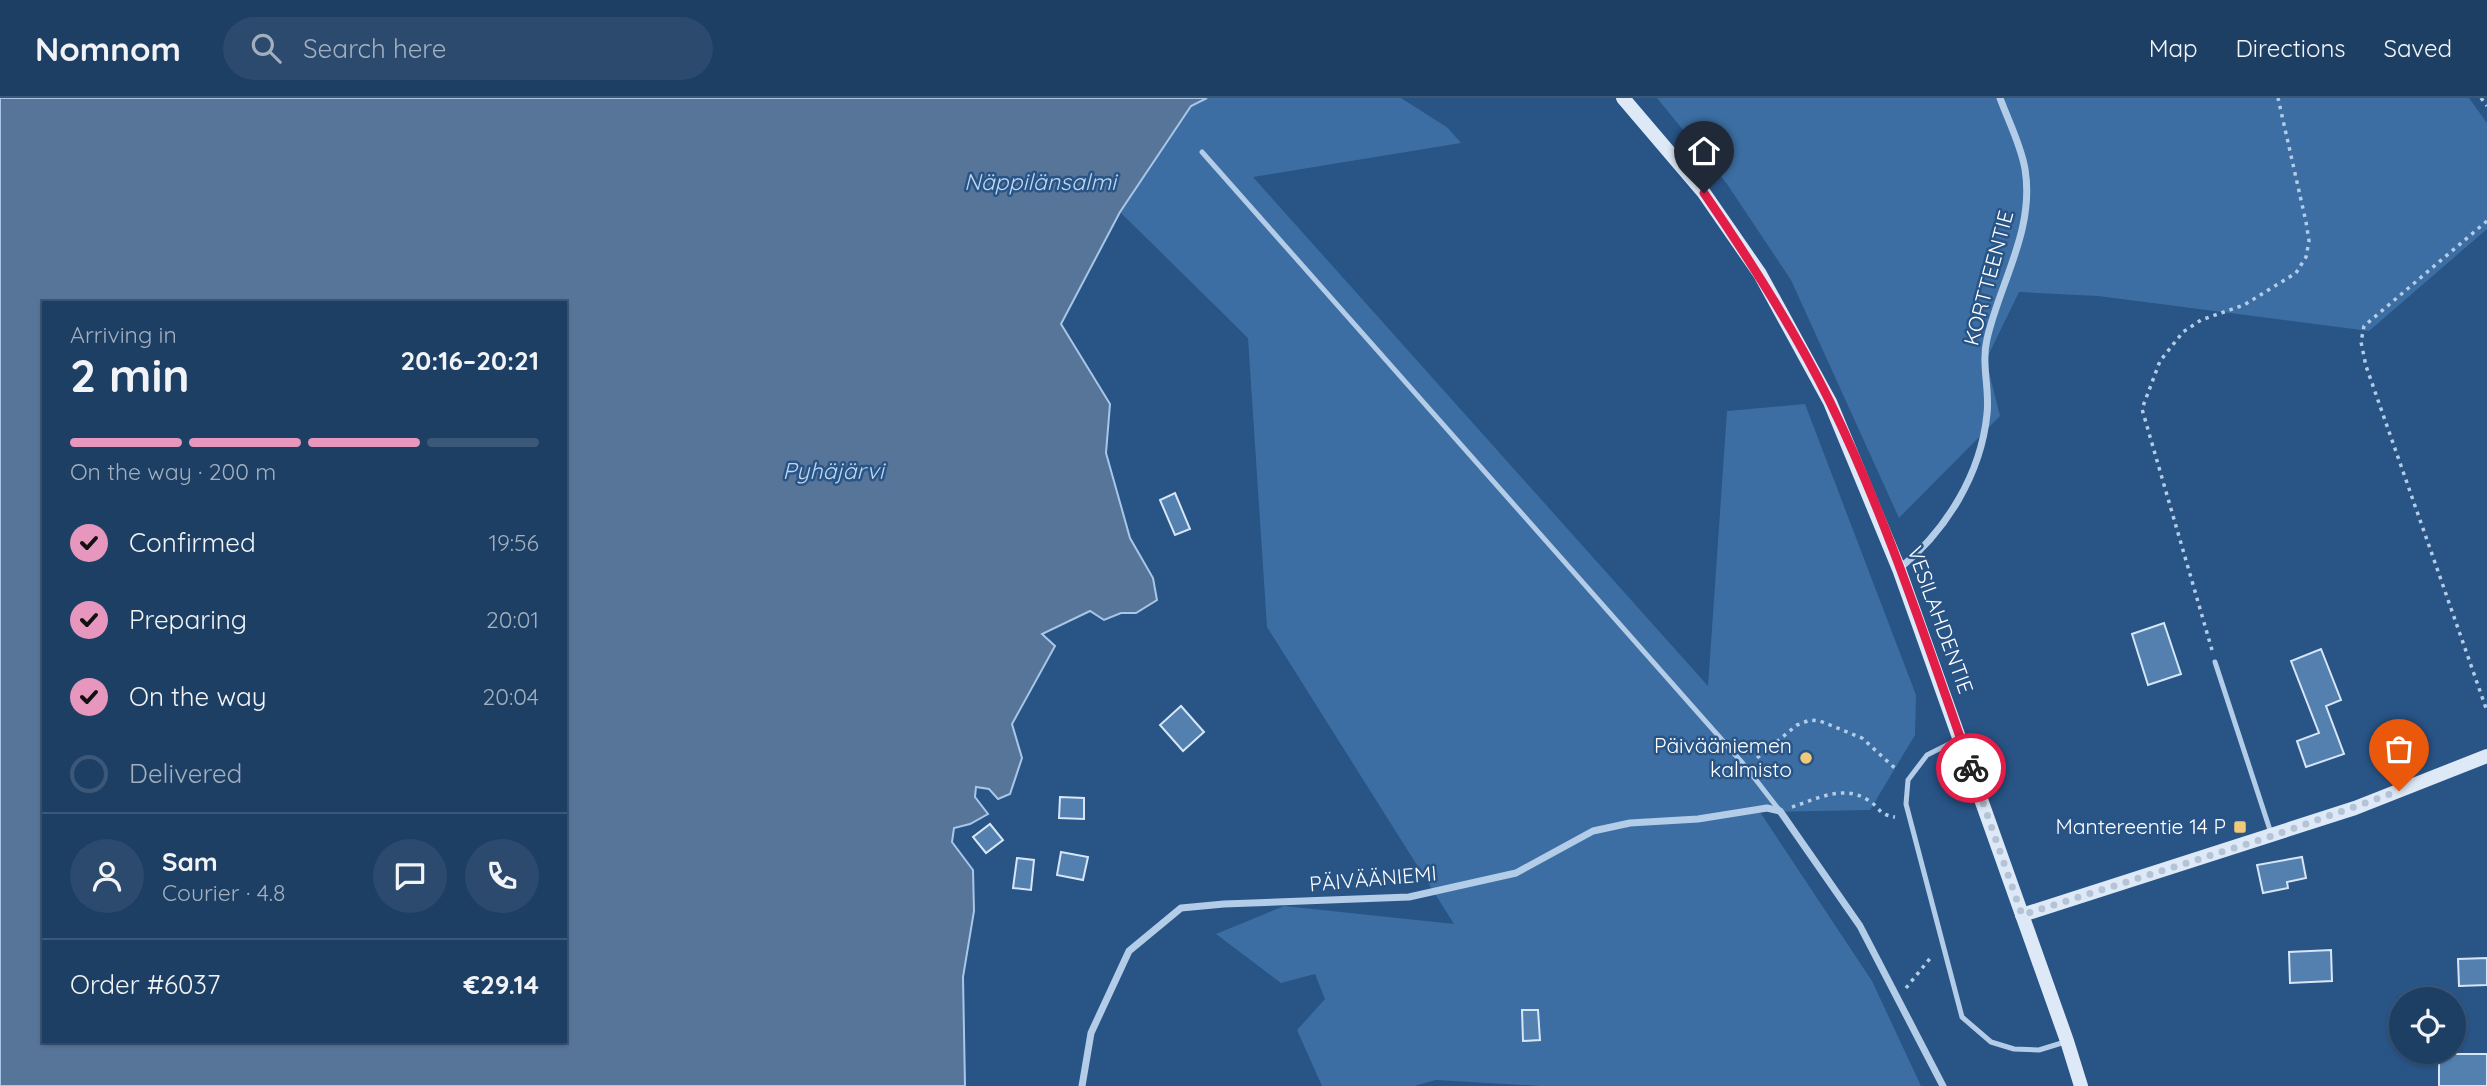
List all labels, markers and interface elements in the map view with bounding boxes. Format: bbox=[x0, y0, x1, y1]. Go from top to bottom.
search box bbox=[223, 17, 713, 80]
text: Nomnom bbox=[35, 28, 181, 69]
icon: search bbox=[247, 29, 285, 67]
text: Search here bbox=[303, 32, 447, 65]
text: Map bbox=[2149, 33, 2198, 63]
text: Directions bbox=[2236, 33, 2346, 63]
text: Saved bbox=[2384, 33, 2452, 63]
pin bbox=[1674, 121, 1734, 193]
icon: home bbox=[1685, 132, 1723, 170]
water label: Näppilänsalmi bbox=[964, 167, 1119, 196]
street label: KORTTEENTIE bbox=[1958, 208, 2019, 348]
text: Arriving in bbox=[70, 320, 177, 349]
text: 20:16–20:21 bbox=[400, 344, 539, 377]
text: 2 min bbox=[70, 346, 190, 404]
water label: Pyhäjärvi bbox=[782, 456, 887, 485]
text: On the way · 200 m bbox=[70, 457, 276, 486]
icon: check bbox=[70, 524, 108, 562]
text: Confirmed bbox=[129, 526, 256, 559]
text: 19:56 bbox=[488, 528, 539, 557]
street label: VESILAHDENTIE bbox=[1902, 542, 1980, 697]
icon: check bbox=[70, 601, 108, 639]
text: Preparing bbox=[129, 603, 247, 636]
text: 20:01 bbox=[486, 605, 539, 634]
icon: check bbox=[70, 678, 108, 716]
text: On the way bbox=[129, 680, 267, 713]
text: 20:04 bbox=[482, 682, 539, 711]
pin bbox=[2369, 719, 2429, 791]
icon: bag bbox=[2380, 730, 2418, 768]
place label: Päivääniemen kalmisto bbox=[1654, 732, 1792, 782]
courier bbox=[1936, 733, 2006, 803]
icon: bike bbox=[1952, 749, 1990, 787]
marker: Päivääniemen kalmisto bbox=[1798, 750, 1814, 766]
text: Delivered bbox=[129, 757, 242, 790]
place label: Mantereentie 14 P bbox=[2055, 813, 2226, 839]
marker: Mantereentie 14 P bbox=[2232, 819, 2248, 835]
button: person bbox=[70, 839, 144, 913]
button: chat bbox=[373, 839, 447, 913]
button: phone bbox=[465, 839, 539, 913]
text: Sam bbox=[162, 845, 218, 878]
street label: PÄIVÄÄNIEMI bbox=[1308, 859, 1438, 897]
text: Courier · 4.8 bbox=[162, 878, 285, 907]
text: Order #6037 bbox=[70, 968, 220, 1001]
text: €29.14 bbox=[464, 968, 539, 1001]
map controls bbox=[2389, 987, 2466, 1064]
button: locate bbox=[2389, 987, 2466, 1064]

